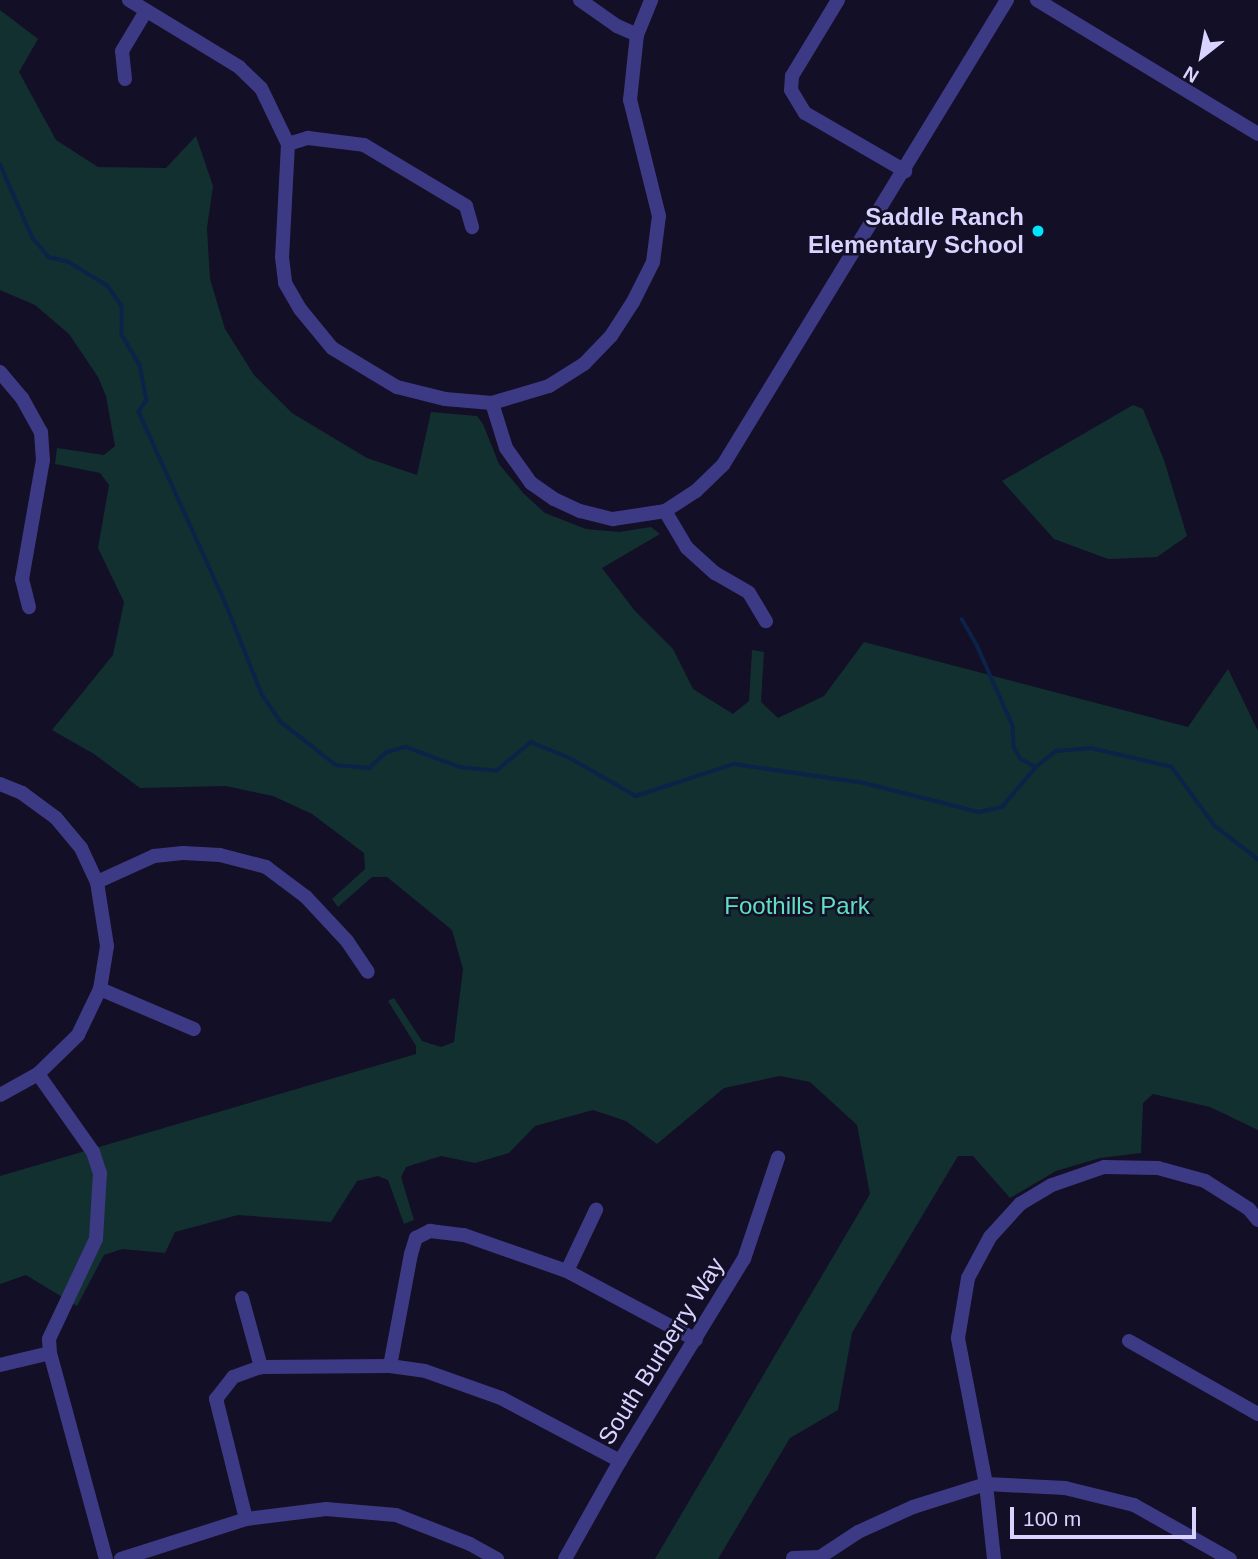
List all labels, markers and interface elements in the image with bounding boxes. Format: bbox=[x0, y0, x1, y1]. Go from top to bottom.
north arrow bbox=[1167, 21, 1237, 91]
text: N bbox=[1180, 62, 1202, 87]
place label: Saddle Ranch Elementary School bbox=[808, 203, 1024, 259]
marker: Saddle Ranch Elementary School bbox=[1030, 223, 1046, 239]
park label: Foothills Park bbox=[724, 892, 870, 920]
street label: South Burberry Way bbox=[592, 1252, 730, 1450]
scale bar bbox=[1013, 1492, 1198, 1536]
text: 100 m bbox=[1023, 1507, 1081, 1530]

